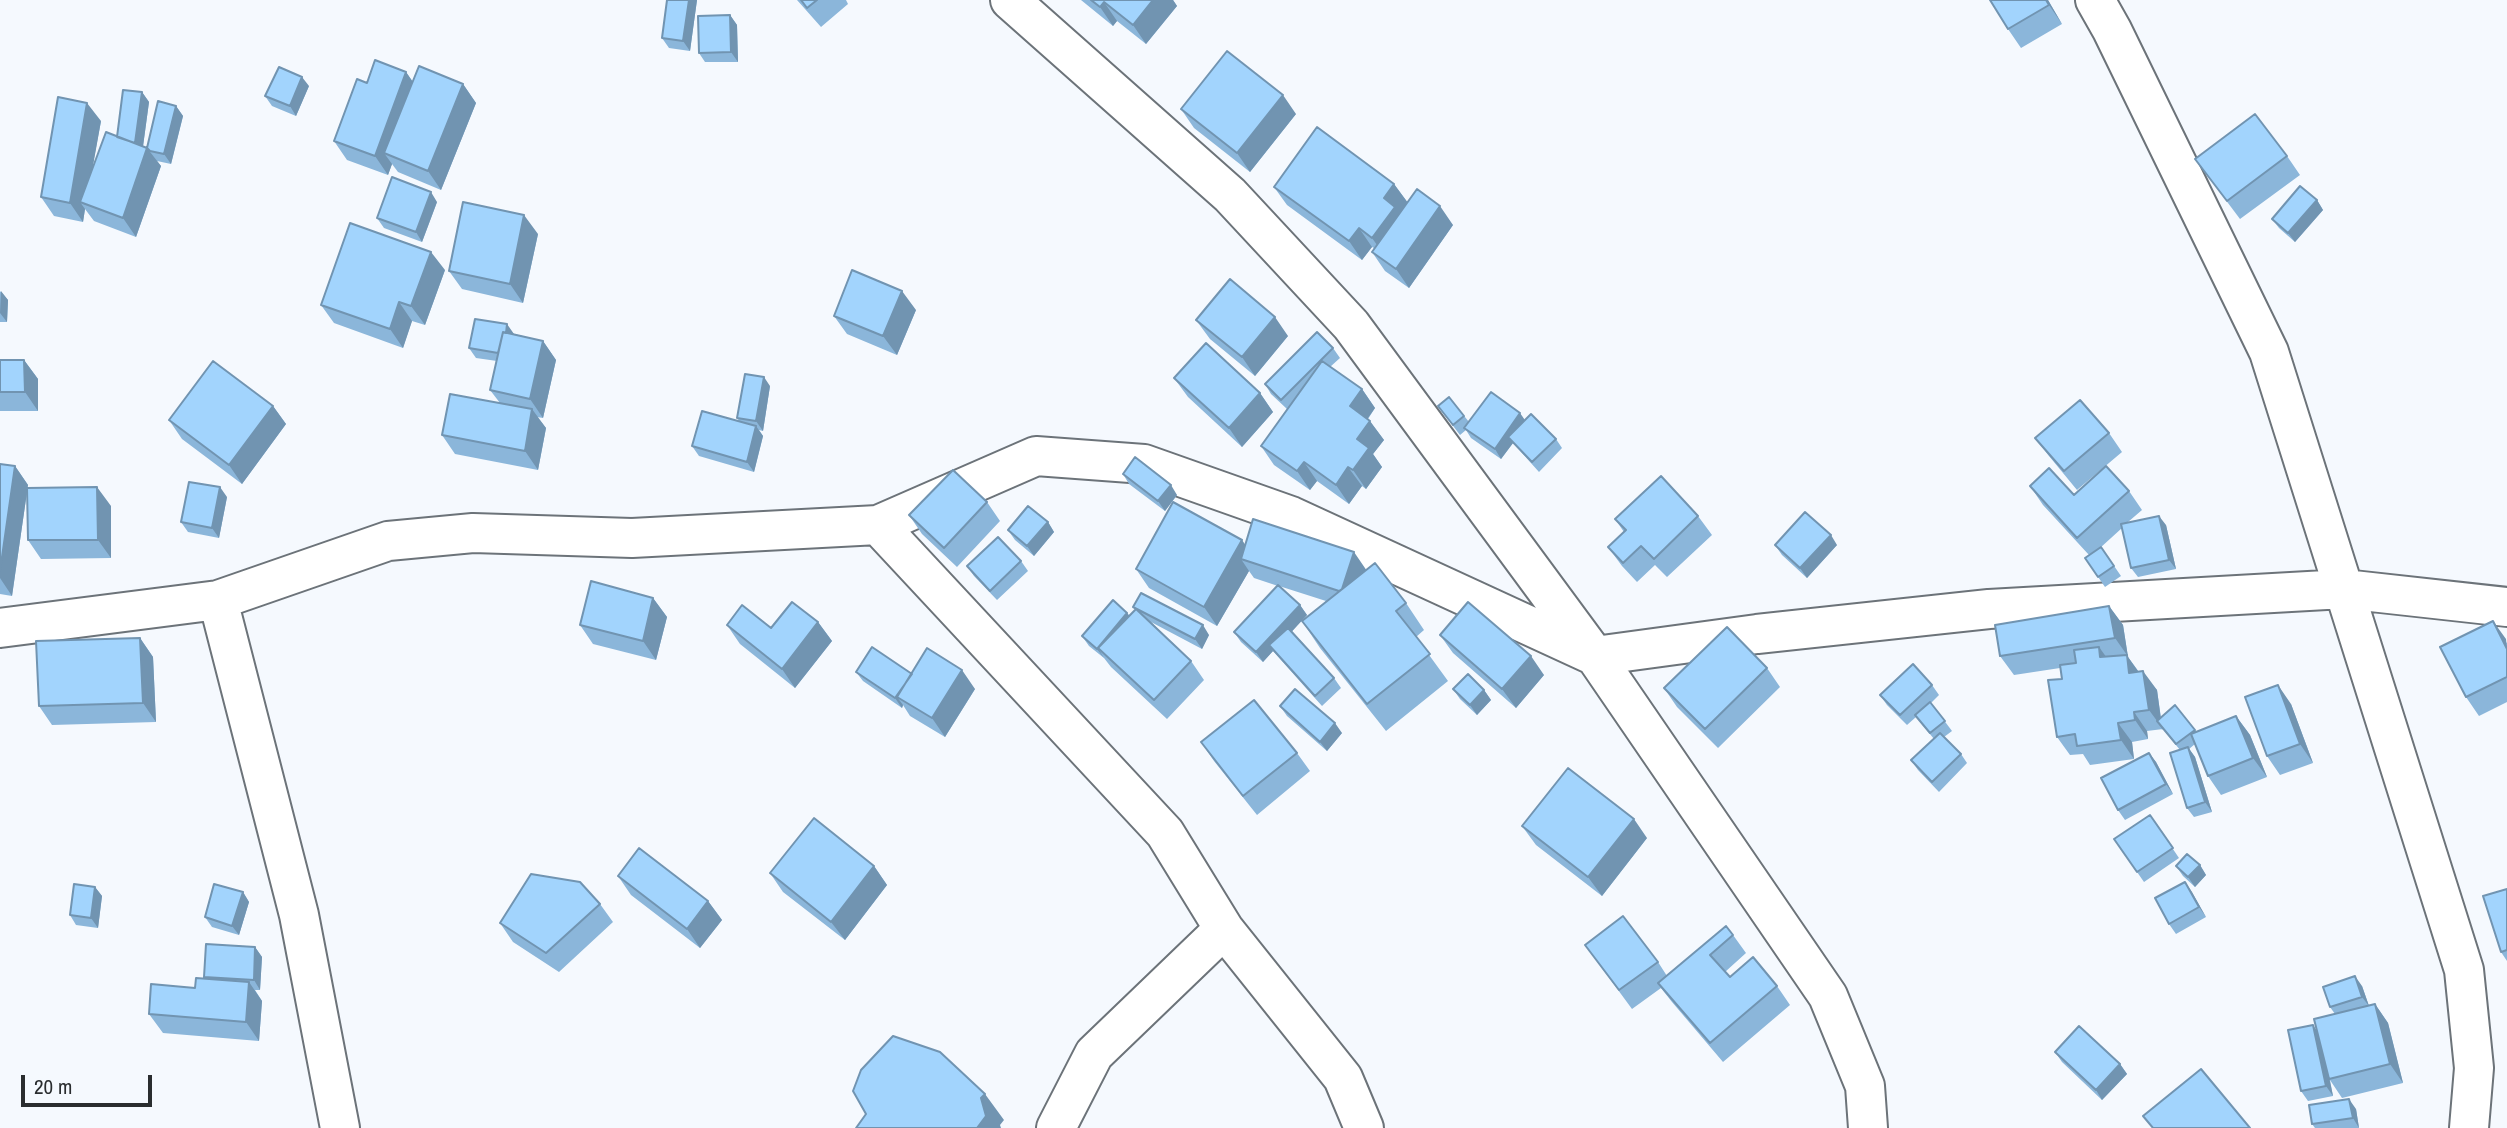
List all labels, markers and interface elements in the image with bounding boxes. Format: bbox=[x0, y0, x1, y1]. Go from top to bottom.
scale bar bbox=[24, 1062, 156, 1106]
text: 20 m bbox=[34, 1072, 72, 1101]

